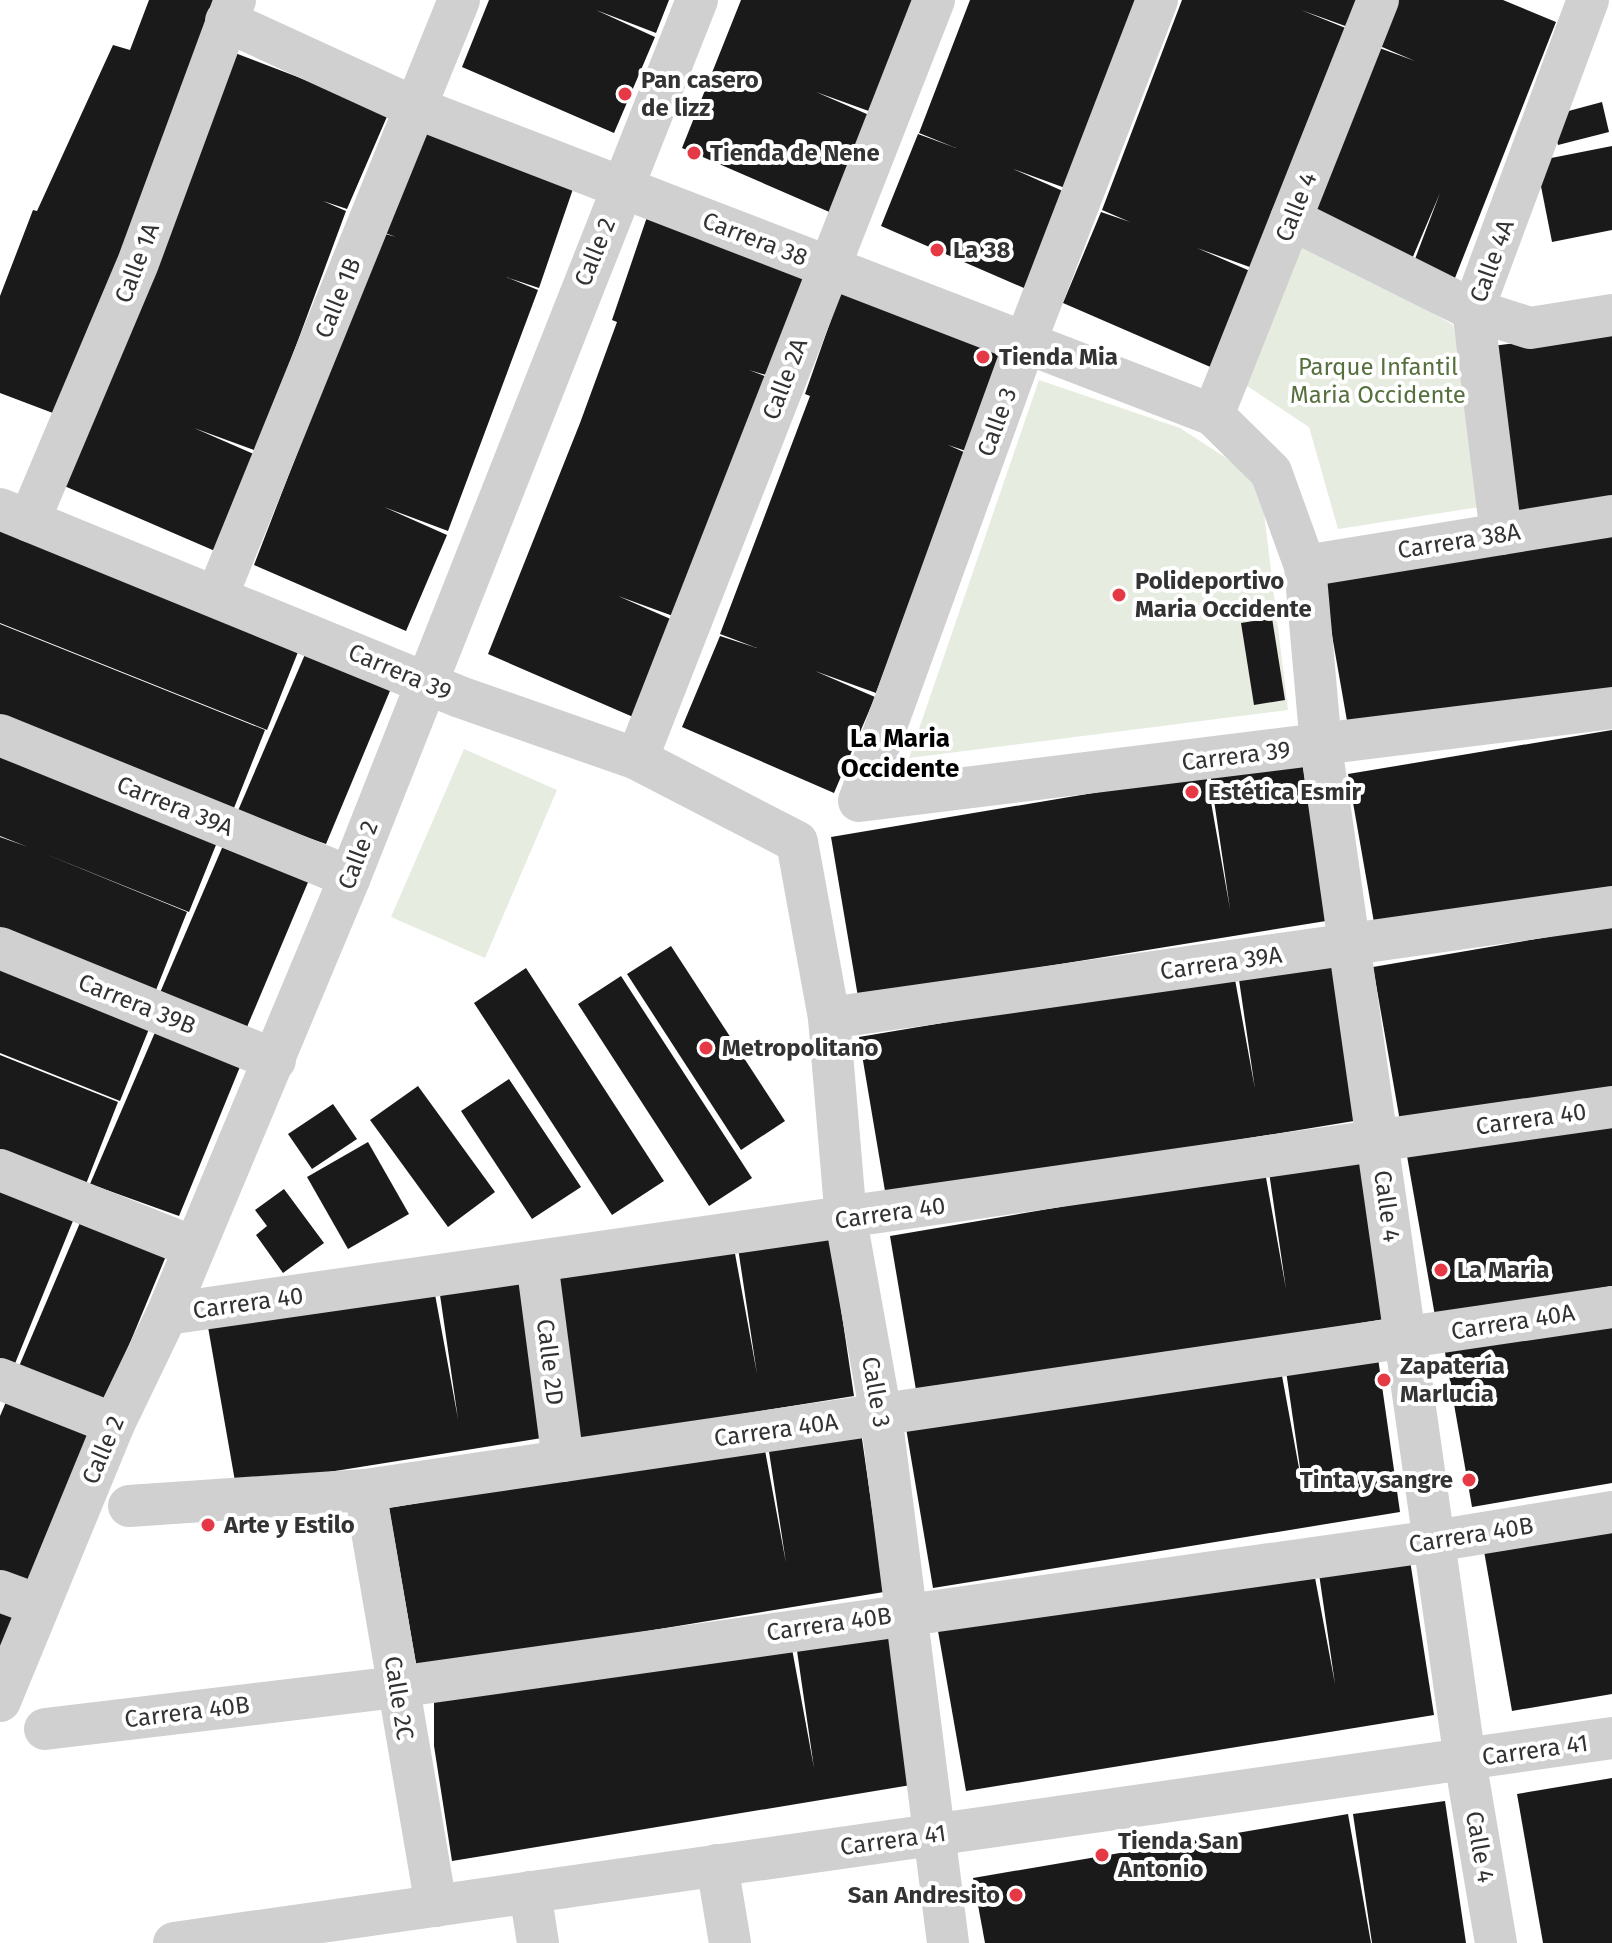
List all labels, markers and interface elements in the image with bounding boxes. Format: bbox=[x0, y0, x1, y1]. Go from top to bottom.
place label: Pan casero de lizz bbox=[641, 66, 759, 122]
marker: Pan casero de lizz bbox=[616, 85, 634, 103]
place label: Tienda de Nene bbox=[710, 139, 880, 167]
marker: Tienda de Nene bbox=[685, 144, 703, 162]
street label: Calle 4 bbox=[1270, 168, 1323, 246]
street label: Carrera 38 bbox=[699, 206, 811, 272]
street label: Calle 2 bbox=[569, 214, 621, 290]
street label: Calle 4A bbox=[1464, 216, 1520, 306]
street label: Calle 1A bbox=[109, 219, 165, 307]
place label: La 38 bbox=[953, 236, 1010, 264]
marker: La 38 bbox=[928, 241, 946, 259]
street label: Calle 1B bbox=[309, 254, 367, 342]
street label: Calle 2A bbox=[757, 334, 813, 424]
place label: Tienda Mia bbox=[999, 343, 1118, 371]
marker: Tienda Mia bbox=[974, 348, 992, 366]
park label: Parque Infantil Maria Occidente bbox=[1290, 353, 1466, 409]
street label: Calle 3 bbox=[972, 384, 1022, 460]
street label: Carrera 38A bbox=[1396, 517, 1523, 565]
place label: Polideportivo Maria Occidente bbox=[1135, 567, 1312, 623]
marker: Polideportivo Maria Occidente bbox=[1110, 586, 1128, 604]
street label: Carrera 39 bbox=[344, 638, 456, 706]
district label: La Maria Occidente bbox=[841, 723, 959, 784]
street label: Carrera 39 bbox=[1180, 735, 1292, 777]
street label: Carrera 39A bbox=[113, 770, 237, 842]
place label: Estética Esmir bbox=[1208, 778, 1361, 806]
marker: Estética Esmir bbox=[1183, 783, 1201, 801]
street label: Calle 2 bbox=[332, 817, 384, 893]
street label: Carrera 39A bbox=[1158, 941, 1284, 985]
street label: Carrera 39B bbox=[74, 968, 200, 1040]
place label: Metropolitano bbox=[722, 1034, 879, 1062]
marker: Metropolitano bbox=[697, 1039, 715, 1057]
street label: Carrera 40 bbox=[1474, 1097, 1588, 1141]
street label: Calle 4 bbox=[1368, 1168, 1406, 1244]
street label: Carrera 40 bbox=[833, 1191, 947, 1235]
place label: La Maria bbox=[1457, 1256, 1549, 1284]
marker: La Maria bbox=[1432, 1261, 1450, 1279]
street label: Carrera 40 bbox=[191, 1281, 305, 1325]
street label: Carrera 40A bbox=[1449, 1298, 1577, 1346]
street label: Calle 2D bbox=[531, 1317, 569, 1407]
place label: Zapatería Marlucia bbox=[1400, 1352, 1505, 1408]
street label: Calle 3 bbox=[856, 1354, 896, 1430]
marker: Zapatería Marlucia bbox=[1375, 1371, 1393, 1389]
street label: Carrera 40A bbox=[712, 1407, 840, 1453]
street label: Calle 2 bbox=[76, 1412, 130, 1488]
place label: Tinta y sangre bbox=[1300, 1466, 1453, 1494]
marker: Tinta y sangre bbox=[1460, 1471, 1478, 1489]
place label: Arte y Estilo bbox=[223, 1511, 355, 1539]
street label: Carrera 40B bbox=[1407, 1511, 1535, 1559]
marker: Arte y Estilo bbox=[199, 1516, 217, 1534]
street label: Carrera 40B bbox=[765, 1601, 893, 1647]
street label: Calle 2C bbox=[379, 1654, 419, 1742]
street label: Carrera 40B bbox=[123, 1690, 251, 1734]
street label: Carrera 41 bbox=[1480, 1729, 1590, 1771]
street label: Calle 4 bbox=[1460, 1809, 1500, 1885]
street label: Carrera 41 bbox=[838, 1819, 948, 1861]
place label: Tienda San Antonio bbox=[1117, 1827, 1239, 1883]
marker: Tienda San Antonio bbox=[1093, 1846, 1111, 1864]
place label: San Andresito bbox=[848, 1881, 1000, 1909]
marker: San Andresito bbox=[1007, 1886, 1025, 1904]

